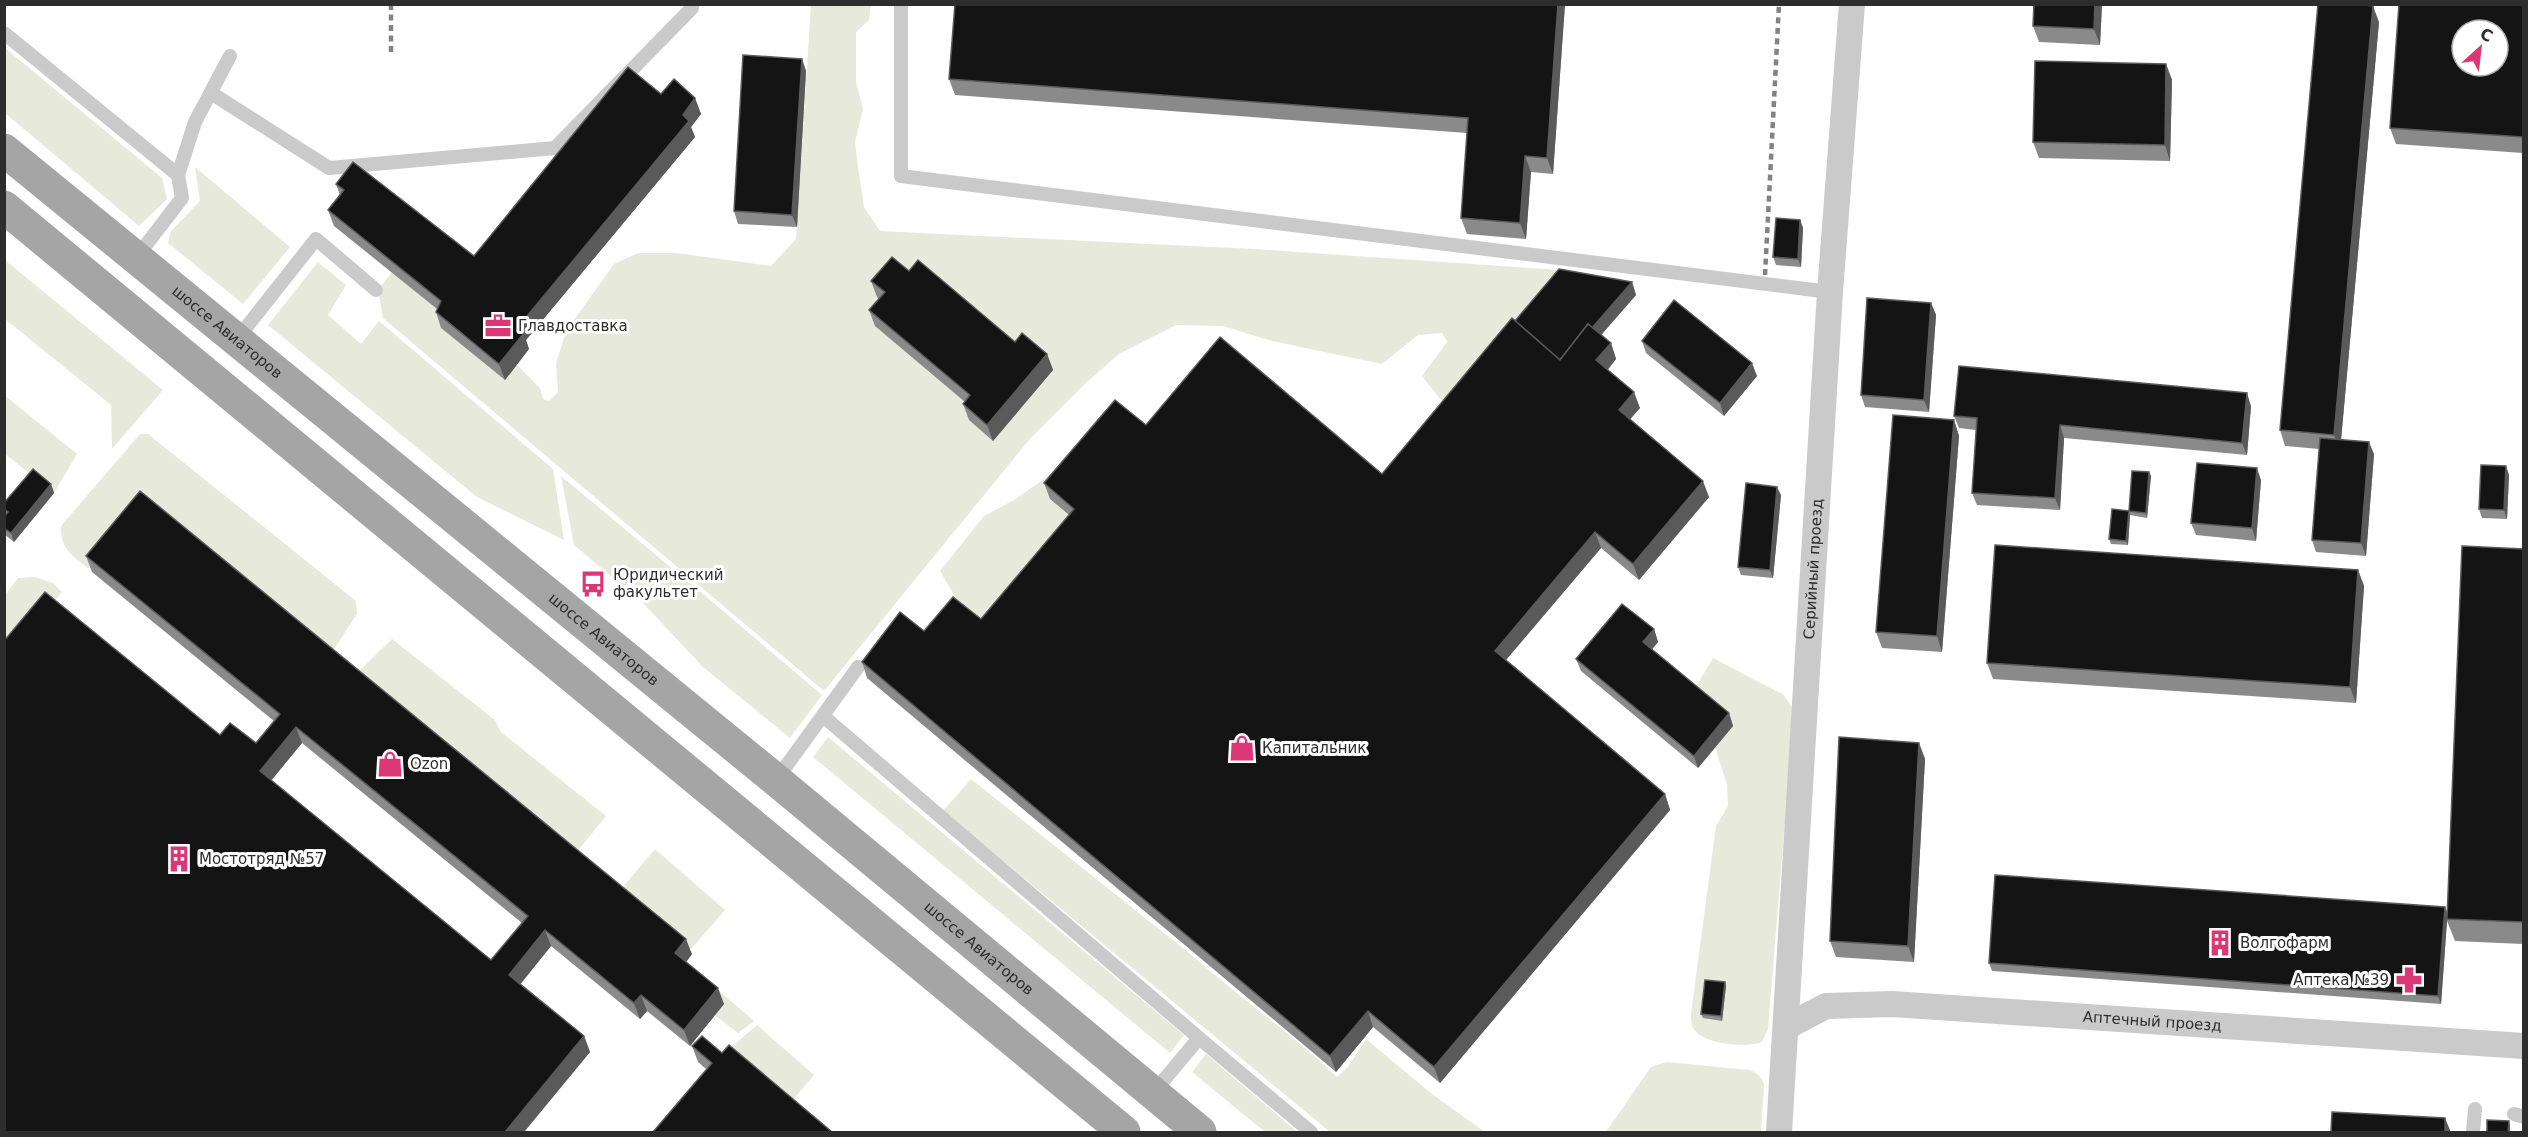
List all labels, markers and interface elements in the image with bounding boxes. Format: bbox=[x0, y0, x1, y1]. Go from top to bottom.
north arrow bbox=[2450, 18, 2510, 78]
text: С bbox=[2477, 24, 2496, 46]
street label: шоссе Авиаторов bbox=[168, 282, 286, 382]
office icon: Главдоставка bbox=[483, 311, 513, 341]
place label: Главдоставка bbox=[518, 317, 628, 335]
street label: Серийный проезд bbox=[1800, 498, 1826, 640]
place label: Юридический факультет bbox=[613, 566, 723, 601]
bus stop icon: Юридический факультет bbox=[578, 569, 608, 599]
street label: шоссе Авиаторов bbox=[545, 589, 662, 690]
shop icon: Капитальник bbox=[1227, 733, 1257, 763]
place label: Капитальник bbox=[1262, 739, 1366, 757]
shop icon: Ozon bbox=[375, 749, 405, 779]
place label: Ozon bbox=[410, 755, 448, 773]
building icon: Мостотряд №57 bbox=[164, 844, 194, 874]
place label: Мостотряд №57 bbox=[199, 850, 324, 868]
street label: шоссе Авиаторов bbox=[920, 898, 1037, 999]
building icon: Волгофарм bbox=[2205, 928, 2235, 958]
place label: Волгофарм bbox=[2240, 934, 2329, 952]
pharmacy icon: Аптека №39 bbox=[2394, 965, 2424, 995]
place label: Аптека №39 bbox=[2293, 971, 2389, 989]
street label: Аптечный проезд bbox=[2082, 1008, 2222, 1035]

